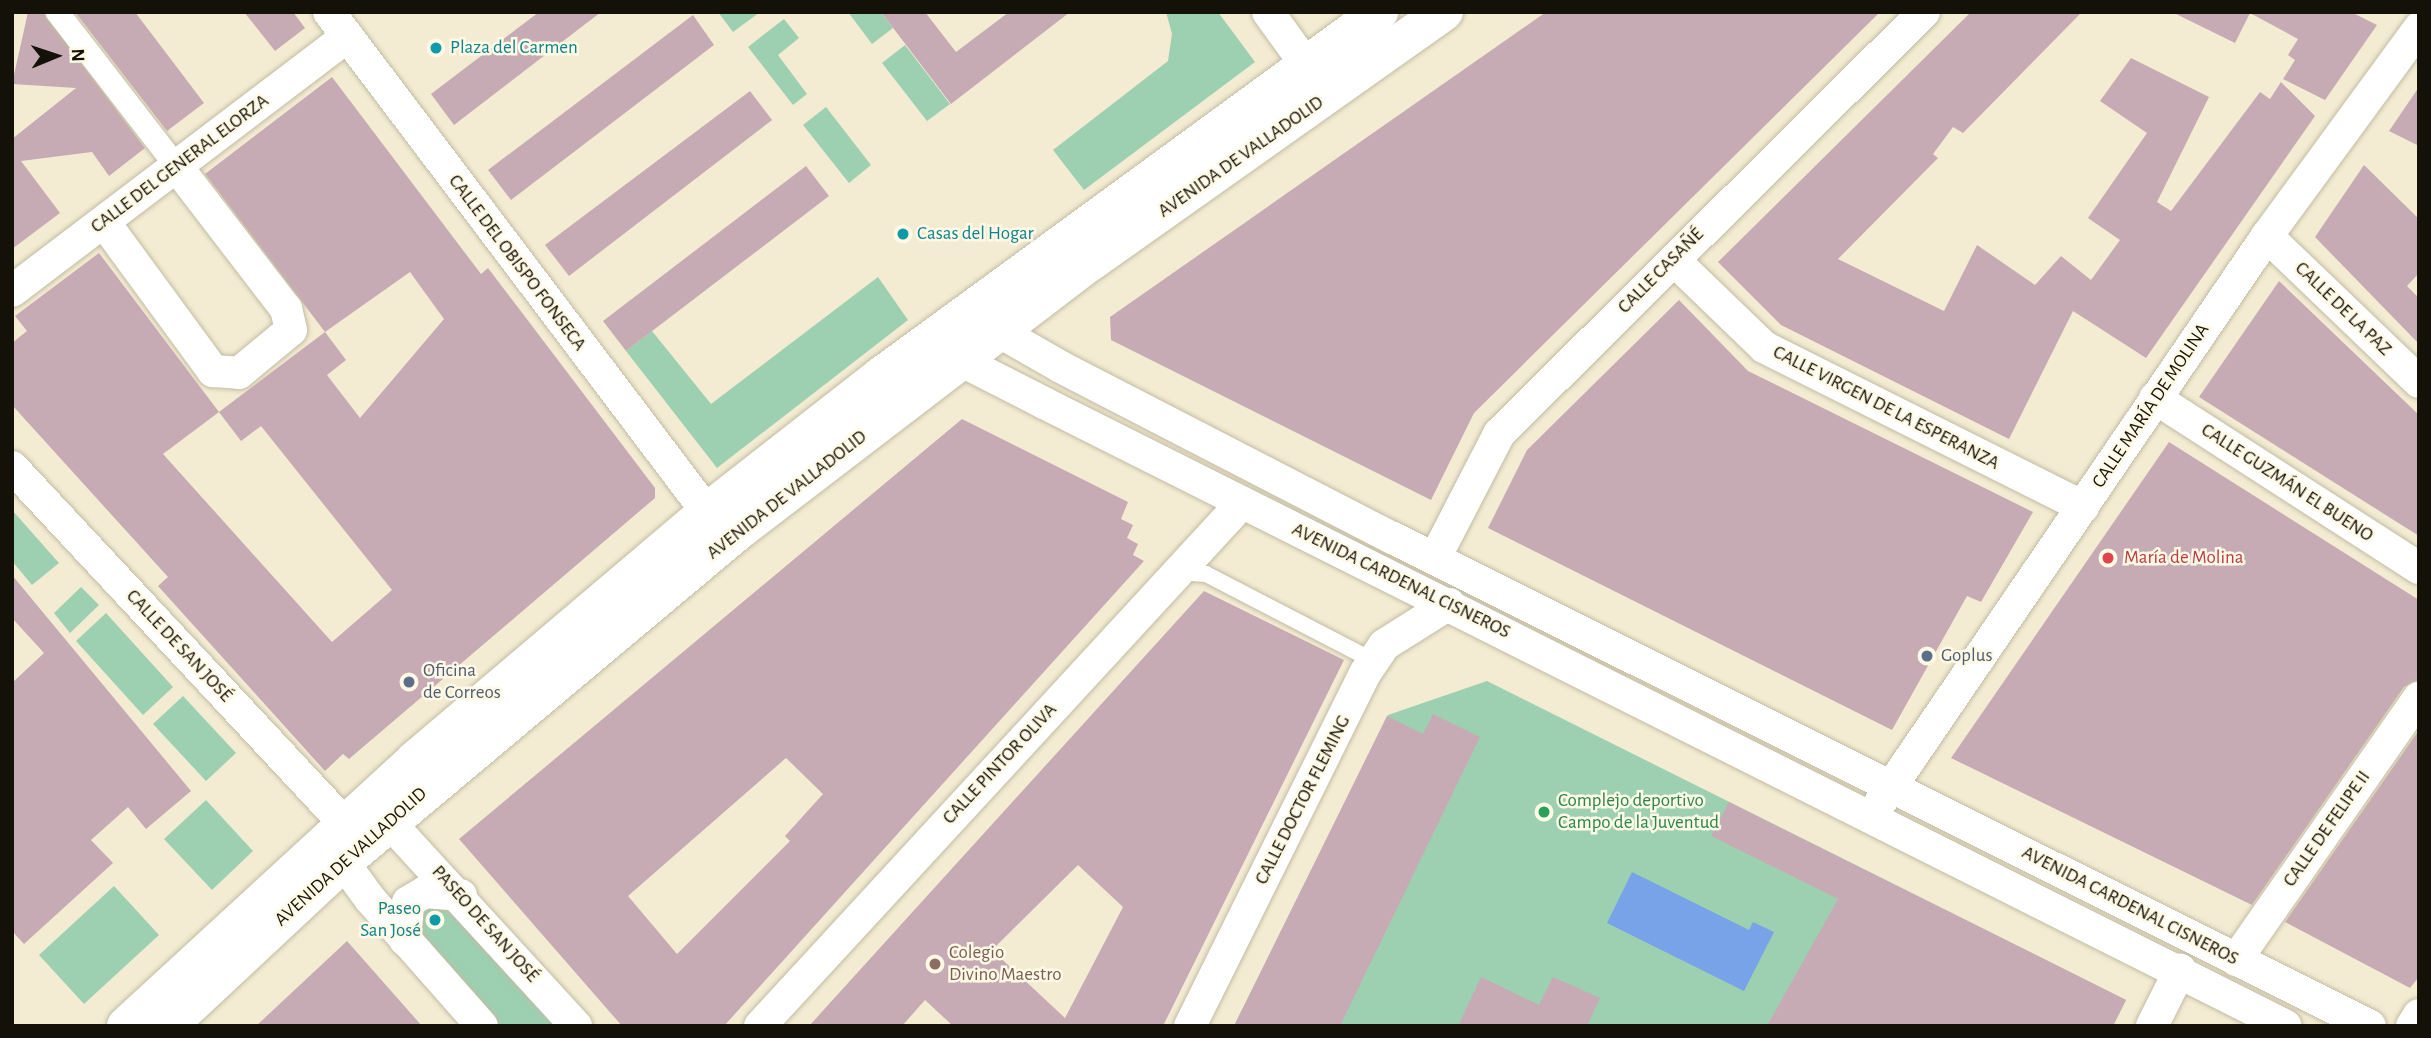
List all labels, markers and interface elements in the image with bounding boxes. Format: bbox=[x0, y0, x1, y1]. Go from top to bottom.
north arrow bbox=[21, 21, 91, 91]
place label: Plaza del Carmen bbox=[450, 37, 578, 59]
marker: Plaza del Carmen bbox=[428, 40, 444, 56]
text: N bbox=[68, 48, 87, 62]
street label: CALLE DEL GENERAL ELORZA bbox=[87, 90, 273, 238]
street label: AVENIDA DE VALLADOLID bbox=[1154, 91, 1328, 223]
street label: CALLE DEL OBISPO FONSECA bbox=[443, 170, 591, 356]
place label: Casas del Hogar bbox=[917, 223, 1034, 245]
street label: CALLE CASAÑÉ bbox=[1613, 223, 1709, 319]
marker: Casas del Hogar bbox=[895, 226, 911, 242]
street label: CALLE DE LA PAZ bbox=[2290, 257, 2396, 361]
street label: CALLE MARÍA DE MOLINA bbox=[2088, 320, 2214, 492]
street label: CALLE VIRGEN DE LA ESPERANZA bbox=[1769, 341, 2003, 475]
street label: CALLE GUZMÁN EL BUENO bbox=[2197, 419, 2377, 547]
street label: AVENIDA DE VALLADOLID bbox=[702, 425, 872, 565]
street label: AVENIDA CARDENAL CISNEROS bbox=[1288, 518, 1514, 644]
place label: María de Molina bbox=[2124, 547, 2244, 569]
marker: María de Molina bbox=[2098, 548, 2118, 568]
street label: CALLE DE SAN JOSÉ bbox=[121, 585, 237, 707]
place label: Goplus bbox=[1941, 645, 1992, 667]
marker: Goplus bbox=[1919, 648, 1935, 664]
place label: Oficina de Correos bbox=[423, 660, 501, 704]
marker: Oficina de Correos bbox=[401, 674, 417, 690]
street label: CALLE PINTOR OLIVA bbox=[938, 699, 1062, 829]
street label: CALLE DOCTOR FLEMING bbox=[1250, 712, 1356, 888]
street label: CALLE DE FELIPE II bbox=[2279, 767, 2375, 891]
street label: AVENIDA DE VALLADOLID bbox=[270, 783, 432, 931]
place label: Complejo deportivo Campo de la Juventud bbox=[1558, 790, 1719, 834]
marker: Complejo deportivo Campo de la Juventud bbox=[1536, 804, 1552, 820]
street label: AVENIDA CARDENAL CISNEROS bbox=[2018, 841, 2242, 971]
street label: PASEO DE SAN JOSÉ bbox=[427, 861, 543, 987]
place label: Paseo San José bbox=[360, 898, 421, 942]
marker: Paseo San José bbox=[427, 912, 443, 928]
place label: Colegio Divino Maestro bbox=[949, 942, 1062, 986]
marker: Colegio Divino Maestro bbox=[927, 956, 943, 972]

